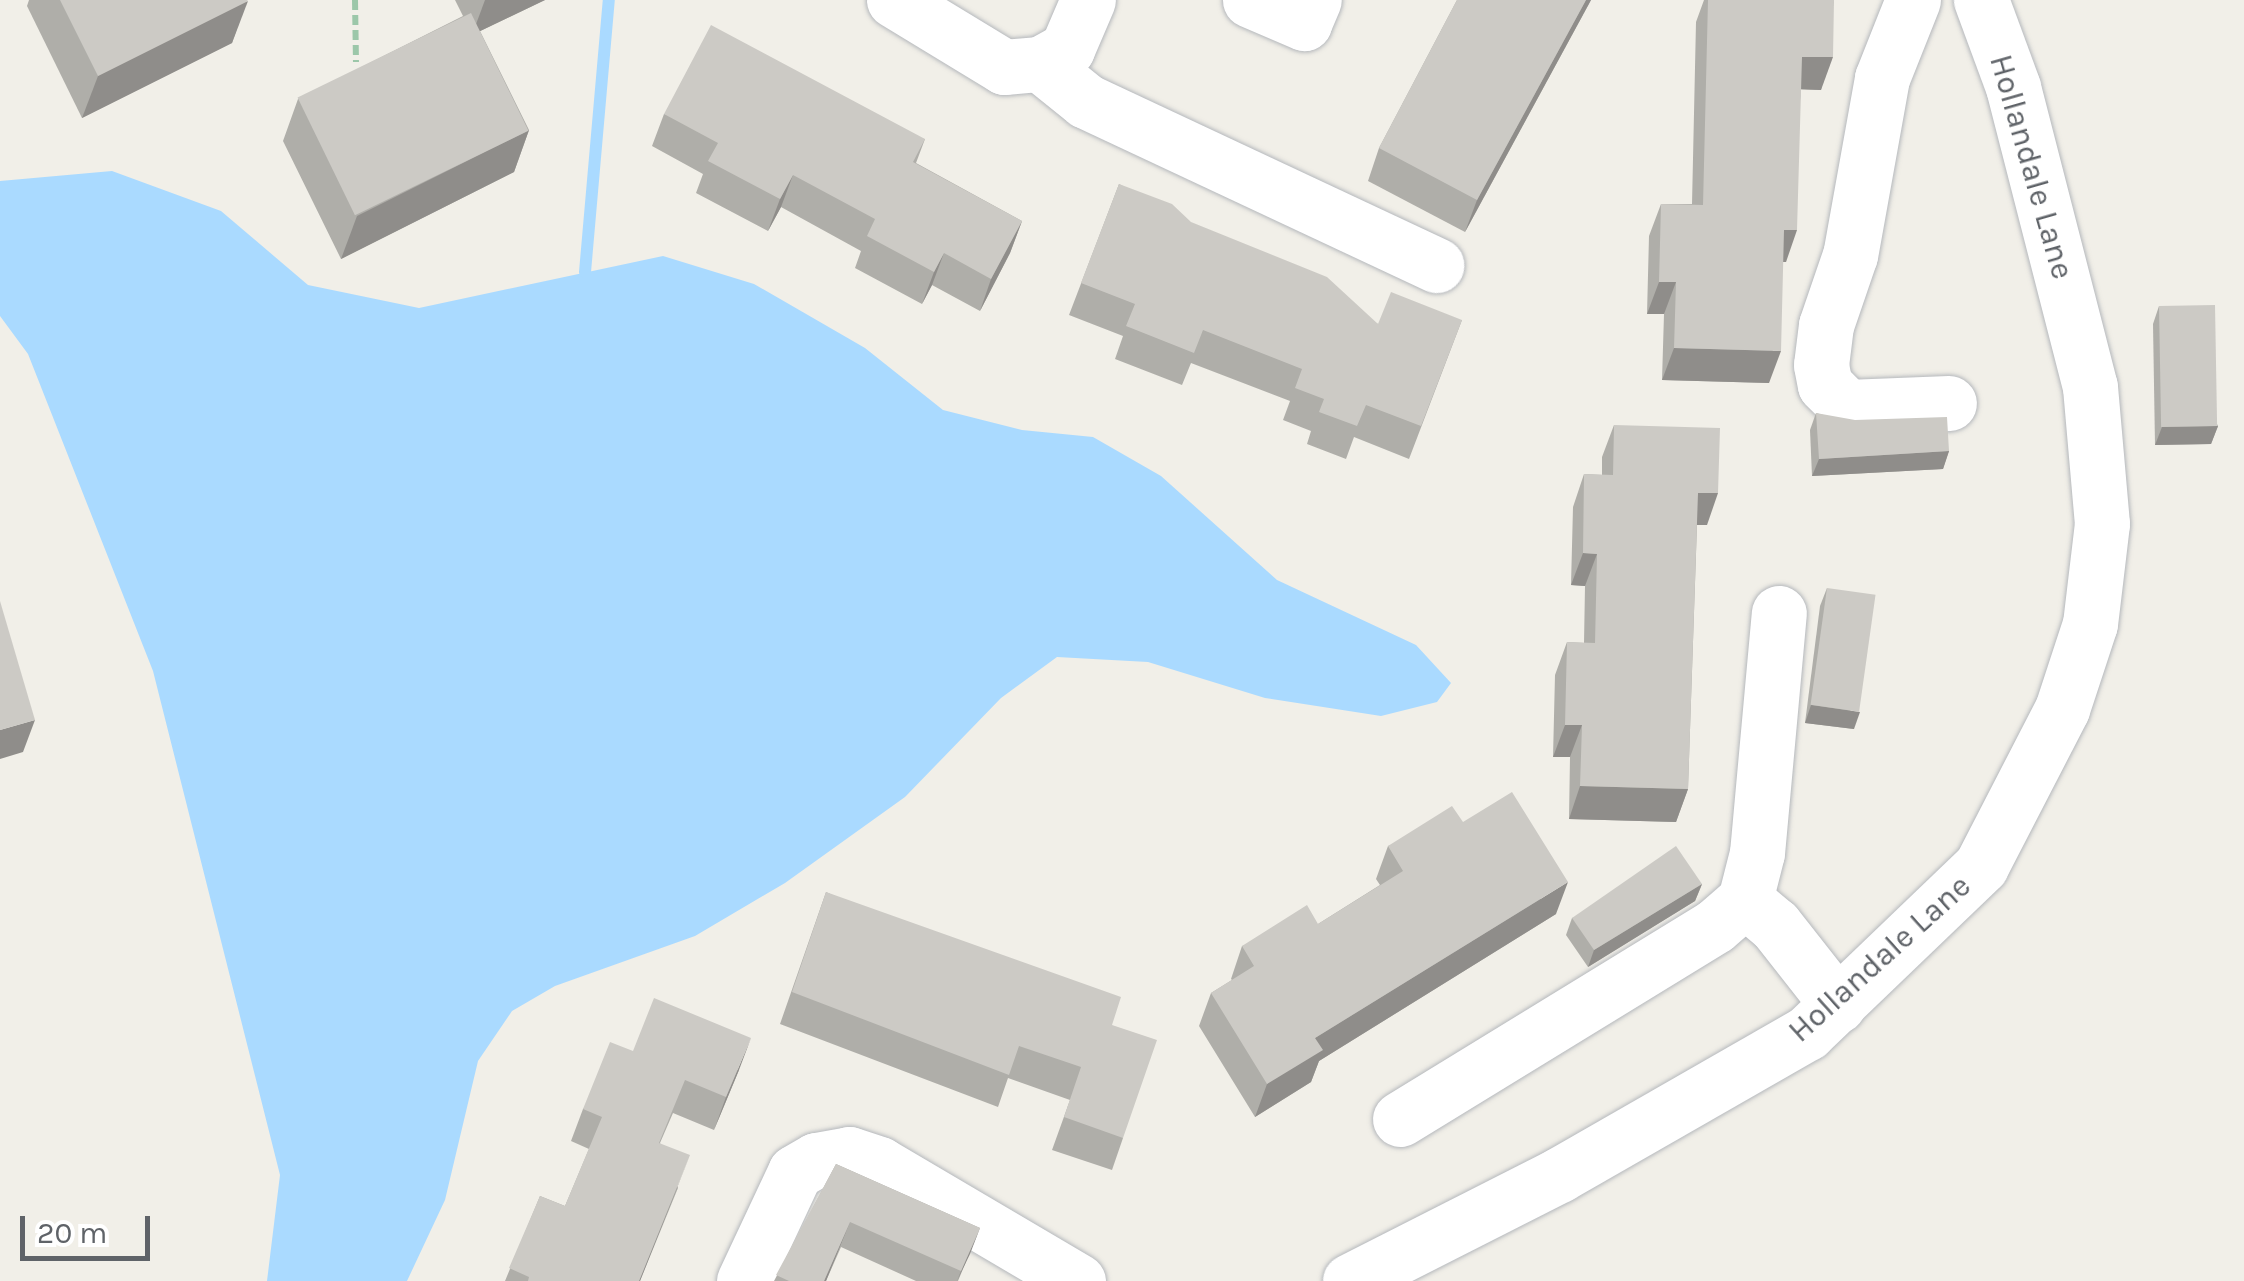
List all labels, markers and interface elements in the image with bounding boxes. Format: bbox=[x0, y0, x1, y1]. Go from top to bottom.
street label: Hollandale Lane bbox=[1981, 50, 2081, 284]
street label: Hollandale Lane bbox=[1781, 867, 1979, 1051]
scale bar bbox=[25, 1196, 155, 1258]
text: 20 m bbox=[37, 1215, 107, 1251]

